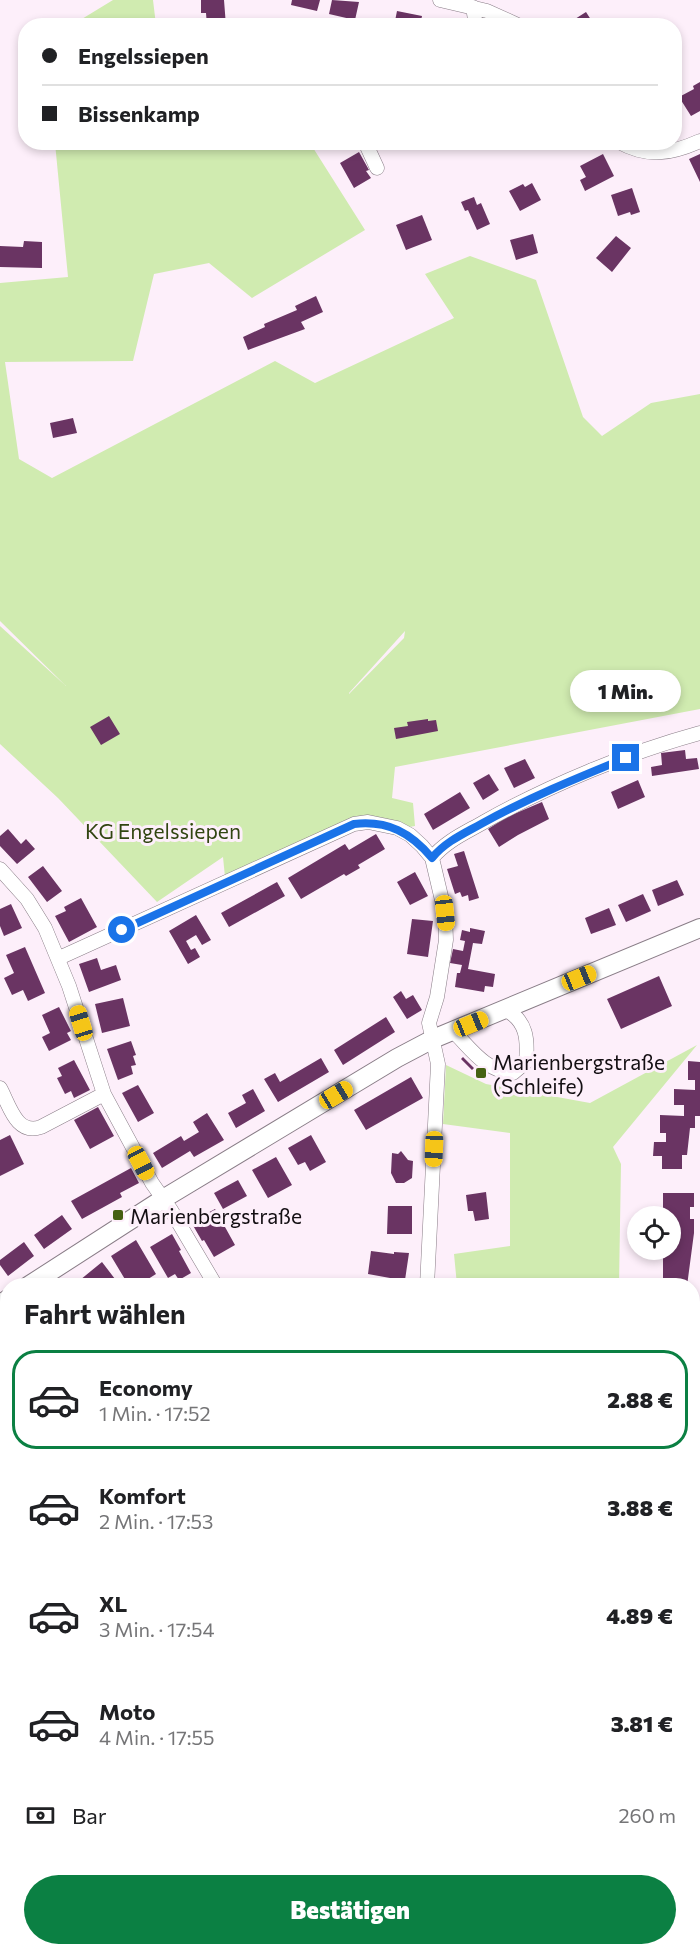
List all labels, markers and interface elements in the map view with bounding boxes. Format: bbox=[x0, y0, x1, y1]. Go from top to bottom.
text: Engelssiepen bbox=[78, 42, 209, 69]
text: Bissenkamp bbox=[78, 100, 200, 127]
callout: 1 Min. bbox=[570, 671, 682, 713]
text: 1 Min. bbox=[598, 679, 653, 703]
route end bbox=[612, 744, 639, 771]
park label: KG Engelssiepen bbox=[85, 818, 241, 843]
car bbox=[434, 894, 456, 932]
route start bbox=[108, 916, 135, 943]
car bbox=[559, 963, 599, 993]
car bbox=[67, 1003, 95, 1043]
car bbox=[451, 1009, 491, 1039]
place label: Marienbergstraße (Schleife) bbox=[493, 1049, 665, 1098]
marker: Marienbergstraße (Schleife) bbox=[474, 1066, 488, 1080]
car bbox=[316, 1078, 356, 1112]
car bbox=[424, 1131, 444, 1167]
car bbox=[125, 1143, 157, 1183]
place label: Marienbergstraße bbox=[130, 1203, 302, 1228]
map controls bbox=[627, 1206, 681, 1260]
button: locate bbox=[627, 1206, 681, 1260]
marker: Marienbergstraße bbox=[111, 1208, 125, 1222]
text: Fahrt wählen bbox=[24, 1297, 186, 1330]
icon: car bbox=[27, 1373, 81, 1427]
text: Economy bbox=[99, 1374, 193, 1401]
text: 2.88 € bbox=[607, 1386, 673, 1413]
text: 1 Min. · 17:52 bbox=[99, 1401, 211, 1425]
icon: car bbox=[27, 1481, 81, 1535]
text: Komfort bbox=[99, 1482, 186, 1509]
text: 3.88 € bbox=[607, 1494, 673, 1521]
text: 2 Min. · 17:53 bbox=[99, 1509, 214, 1533]
icon: car bbox=[27, 1589, 81, 1643]
text: XL bbox=[99, 1590, 127, 1617]
text: 4.89 € bbox=[606, 1602, 673, 1629]
text: 3 Min. · 17:54 bbox=[99, 1617, 214, 1641]
icon: car bbox=[27, 1697, 81, 1751]
text: Moto bbox=[99, 1698, 155, 1725]
text: 3.81 € bbox=[611, 1710, 673, 1737]
text: 4 Min. · 17:55 bbox=[99, 1725, 215, 1749]
icon: cash bbox=[24, 1799, 57, 1832]
text: Bar bbox=[72, 1802, 107, 1829]
text: 260 m bbox=[618, 1803, 676, 1827]
button: Bestätigen bbox=[24, 1875, 676, 1944]

